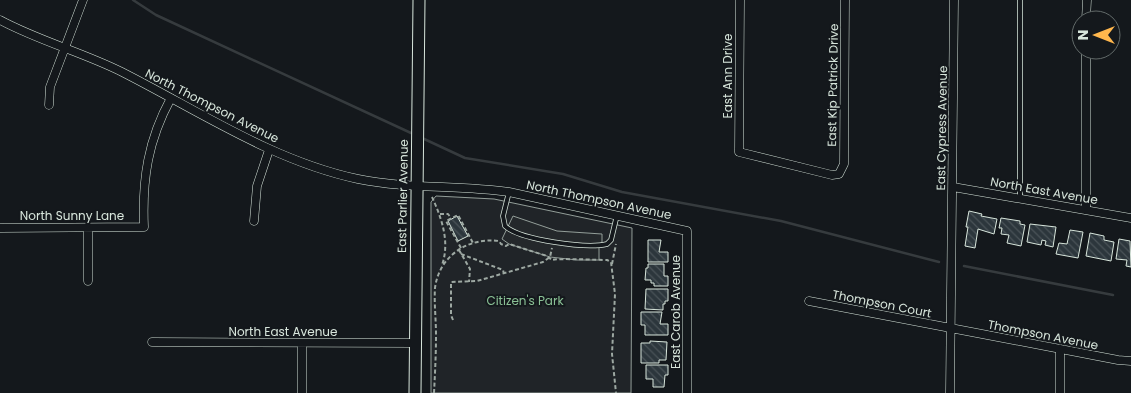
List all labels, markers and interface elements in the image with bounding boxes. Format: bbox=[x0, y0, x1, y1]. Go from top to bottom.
north arrow bbox=[1071, 10, 1121, 60]
street label: East Kip Patrick Drive bbox=[823, 23, 842, 147]
text: N bbox=[1073, 30, 1093, 40]
street label: East Ann Drive bbox=[719, 34, 736, 118]
street label: North Thompson Avenue bbox=[142, 64, 282, 147]
street label: East Cypress Avenue bbox=[932, 65, 951, 191]
street label: East Parlier Avenue bbox=[393, 139, 412, 253]
street label: North East Avenue bbox=[989, 173, 1099, 208]
street label: North Thompson Avenue bbox=[525, 176, 673, 223]
street label: North Sunny Lane bbox=[20, 207, 124, 224]
street label: East Carob Avenue bbox=[667, 255, 684, 369]
street label: Thompson Court bbox=[831, 286, 933, 321]
park label: Citizen's Park bbox=[486, 292, 564, 309]
street label: Thompson Avenue bbox=[986, 315, 1100, 354]
street label: North East Avenue bbox=[228, 323, 338, 340]

